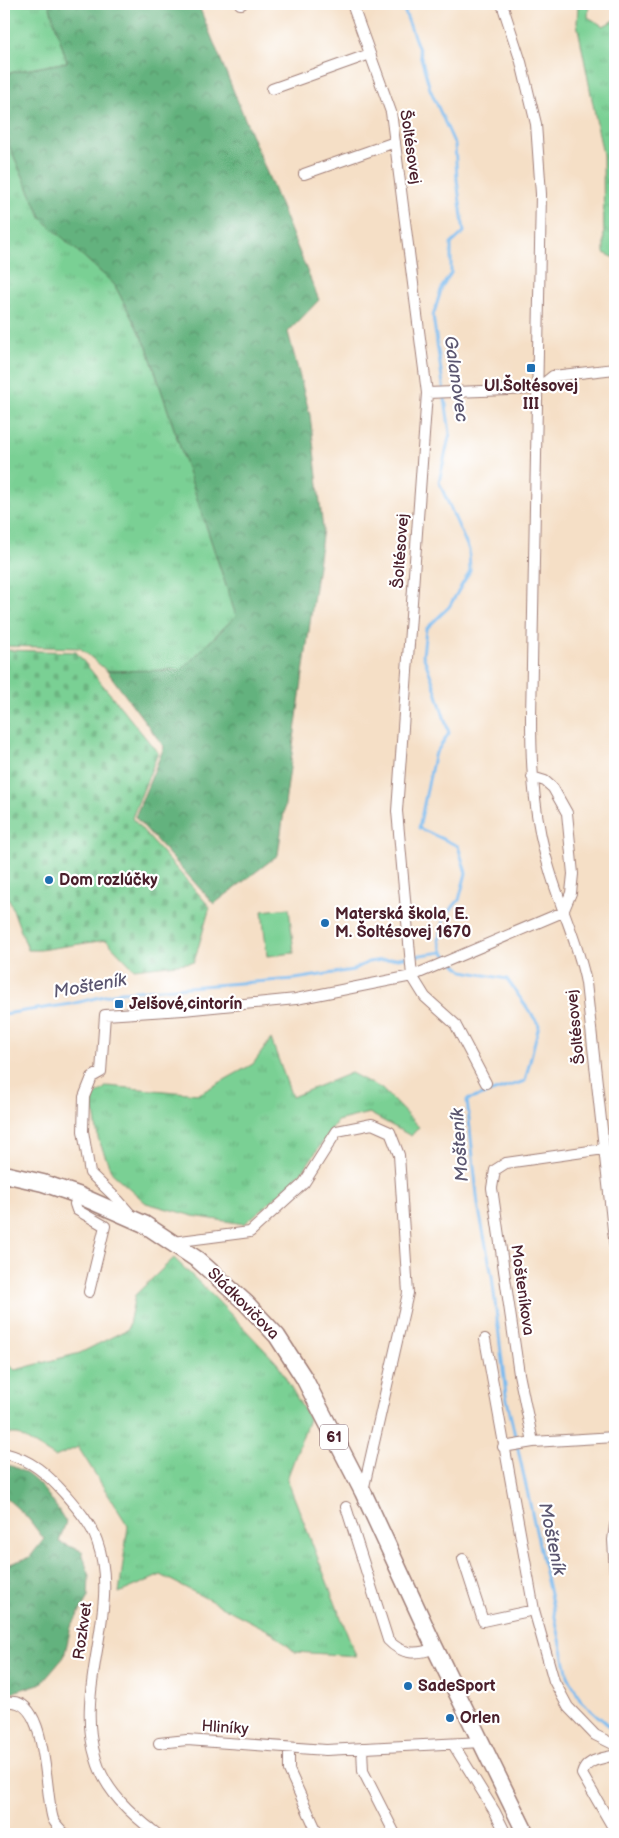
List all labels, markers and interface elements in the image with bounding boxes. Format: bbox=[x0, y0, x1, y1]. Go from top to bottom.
street label: Šoltésovej bbox=[395, 108, 427, 186]
water label: Galanovec bbox=[440, 335, 473, 424]
marker: Ul.Šoltésovej III bbox=[525, 362, 537, 374]
place label: Ul.Šoltésovej III bbox=[484, 374, 578, 414]
street label: Šoltésovej bbox=[387, 513, 413, 589]
place label: Dom rozlúčky bbox=[59, 871, 158, 890]
marker: Dom rozlúčky bbox=[43, 874, 55, 886]
place label: Materská škola, E. M. Šoltésovej 1670 bbox=[335, 905, 471, 942]
marker: Materská škola, E. M. Šoltésovej 1670 bbox=[319, 917, 331, 929]
water label: Mošteník bbox=[52, 969, 129, 1003]
street label: Šoltésovej bbox=[561, 989, 589, 1066]
place label: Jelšové,cintorín bbox=[129, 995, 242, 1014]
marker: Jelšové,cintorín bbox=[113, 998, 125, 1010]
water label: Mošteník bbox=[447, 1106, 473, 1183]
street label: Mošteníkova bbox=[506, 1243, 538, 1337]
street label: Sládkovičova bbox=[203, 1264, 283, 1344]
road number: 61 bbox=[320, 1424, 348, 1450]
water label: Mošteník bbox=[534, 1501, 570, 1578]
street label: Rozkvet bbox=[70, 1601, 96, 1661]
place label: SadeSport bbox=[418, 1677, 496, 1696]
marker: SadeSport bbox=[402, 1680, 414, 1692]
place label: Orlen bbox=[460, 1709, 500, 1728]
marker: Orlen bbox=[444, 1712, 456, 1724]
street label: Hliníky bbox=[201, 1717, 250, 1739]

